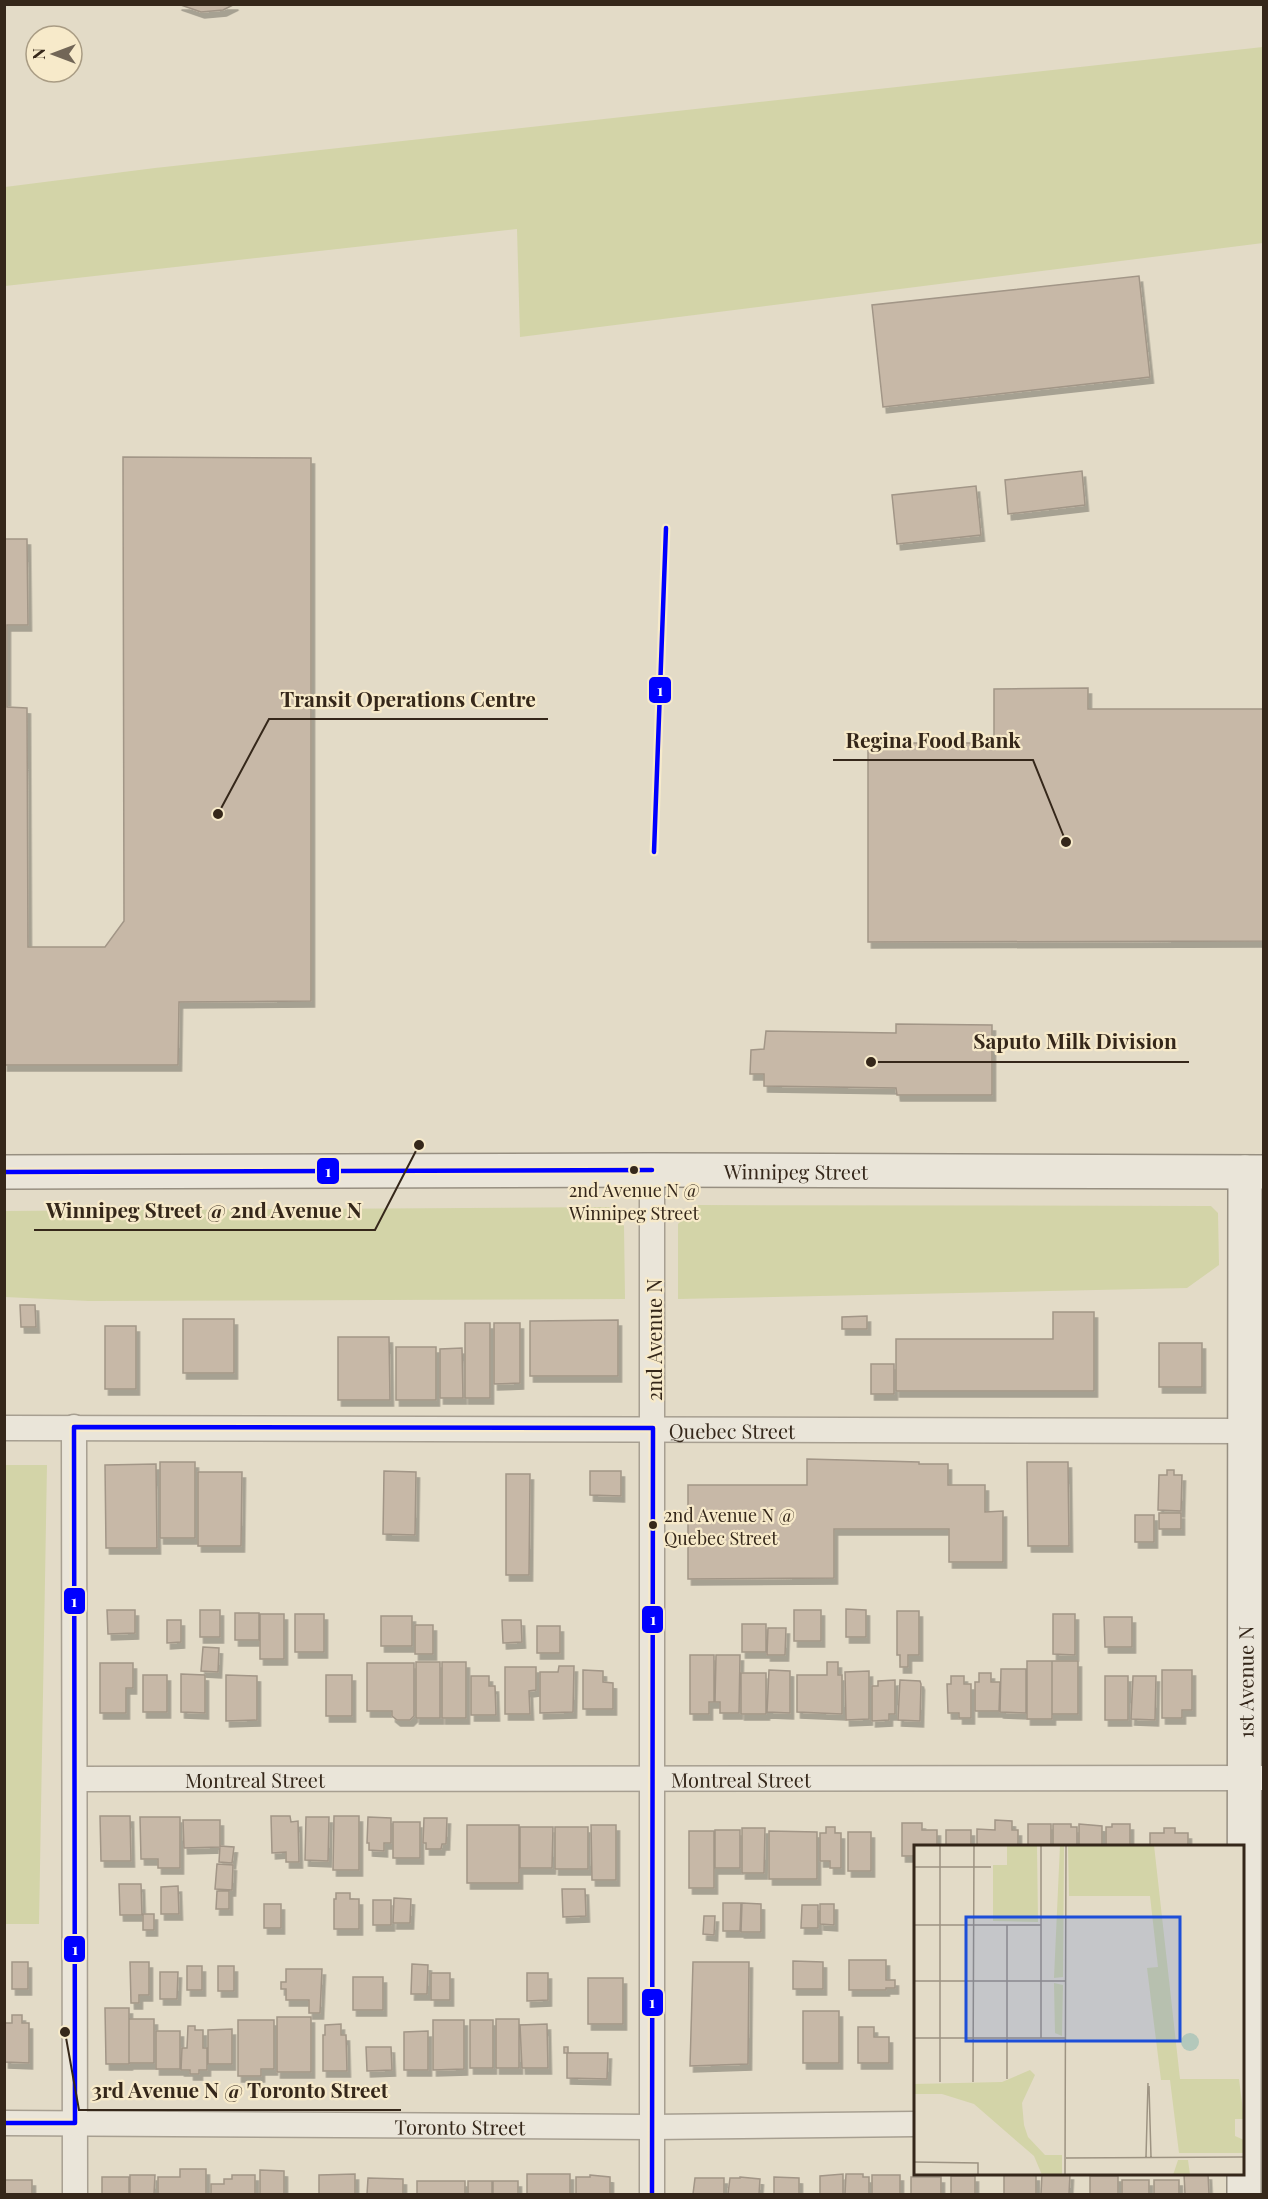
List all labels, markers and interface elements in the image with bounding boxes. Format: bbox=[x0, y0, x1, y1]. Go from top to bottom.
north arrow bbox=[24, 24, 84, 84]
text: N bbox=[28, 48, 49, 60]
line badge: 1 bbox=[648, 676, 672, 704]
text: 1 bbox=[657, 679, 663, 700]
callout: Transit Operations Centre bbox=[269, 680, 548, 719]
text: Transit Operations Centre bbox=[280, 684, 536, 712]
callout: Regina Food Bank bbox=[833, 721, 1033, 760]
text: Regina Food Bank bbox=[845, 725, 1021, 753]
callout: Saputo Milk Division bbox=[962, 1023, 1189, 1062]
text: Saputo Milk Division bbox=[973, 1026, 1177, 1054]
line badge: 1 bbox=[316, 1157, 340, 1185]
street label: Winnipeg Street bbox=[723, 1157, 869, 1184]
text: 1 bbox=[325, 1160, 331, 1181]
marker: 2nd Avenue N @ Winnipeg Street bbox=[628, 1164, 640, 1176]
place label: 2nd Avenue N @ Winnipeg Street bbox=[568, 1178, 700, 1225]
callout: Winnipeg Street @ 2nd Avenue N bbox=[34, 1191, 375, 1230]
text: Winnipeg Street @ 2nd Avenue N bbox=[45, 1195, 362, 1223]
street label: 2nd Avenue N bbox=[640, 1279, 667, 1401]
street label: Quebec Street bbox=[669, 1416, 796, 1443]
place label: 2nd Avenue N @ Quebec Street bbox=[664, 1503, 795, 1550]
marker: 2nd Avenue N @ Quebec Street bbox=[647, 1519, 659, 1531]
line badge: 1 bbox=[63, 1587, 86, 1615]
text: 1 bbox=[71, 1590, 77, 1611]
line badge: 1 bbox=[641, 1605, 664, 1634]
text: 1 bbox=[650, 1608, 656, 1629]
street label: 1st Avenue N bbox=[1231, 1626, 1258, 1738]
street label: Montreal Street bbox=[185, 1765, 326, 1792]
street label: Montreal Street bbox=[671, 1765, 812, 1792]
inset map bbox=[914, 1845, 1244, 2175]
line badge: 1 bbox=[63, 1935, 86, 1963]
text: 1 bbox=[72, 1938, 78, 1959]
line badge: 1 bbox=[641, 1988, 664, 2017]
text: 1 bbox=[649, 1991, 655, 2012]
callout: 3rd Avenue N @ Toronto Street bbox=[79, 2071, 401, 2110]
text: 3rd Avenue N @ Toronto Street bbox=[92, 2075, 389, 2103]
street label: Toronto Street bbox=[395, 2112, 526, 2140]

